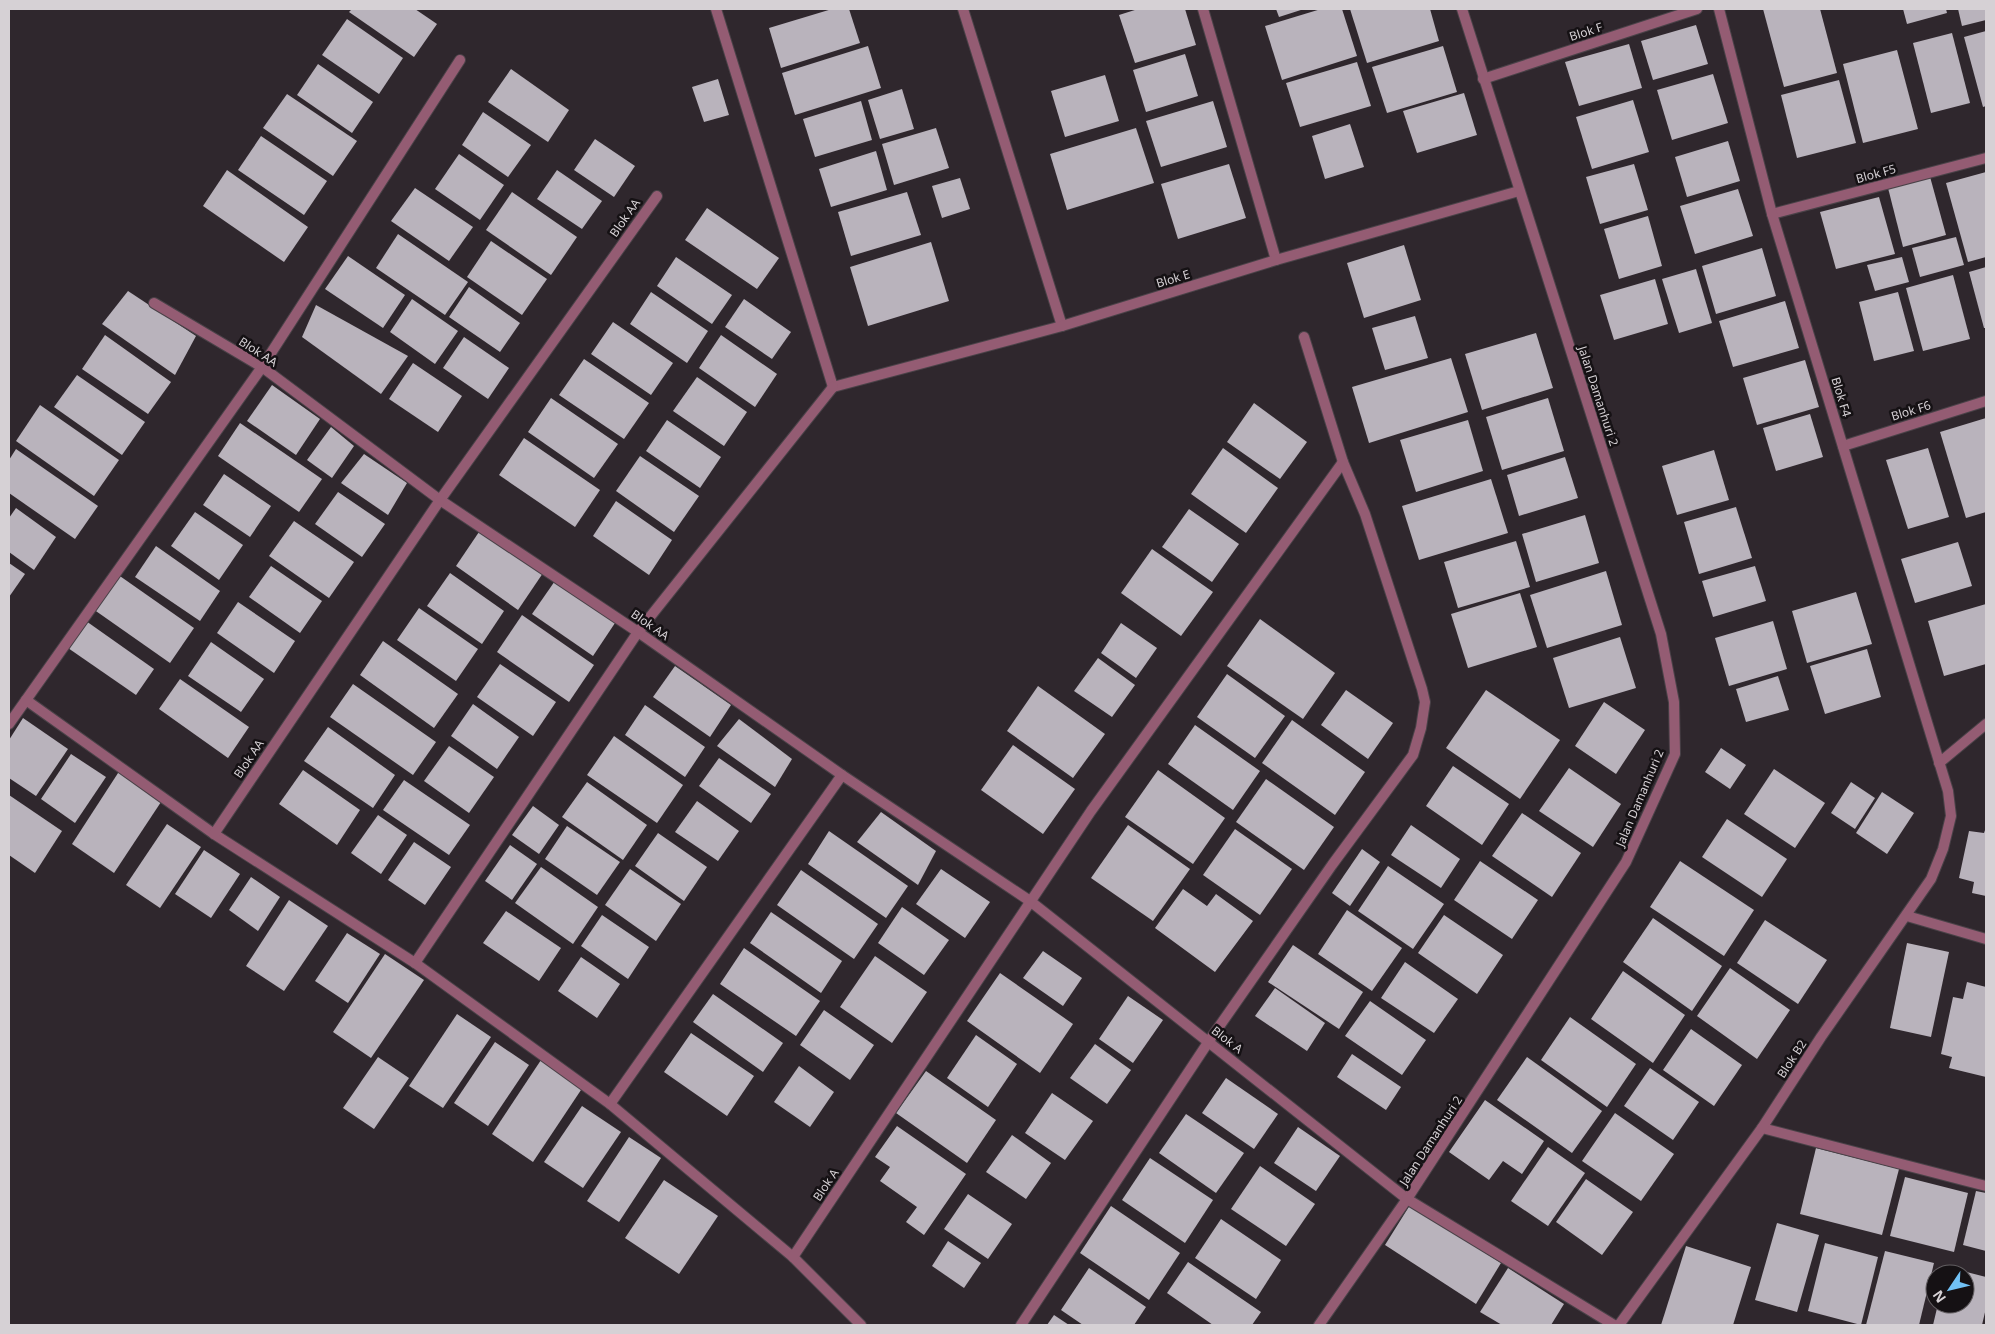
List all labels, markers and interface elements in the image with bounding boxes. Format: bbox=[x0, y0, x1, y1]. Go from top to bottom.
street label: Blok F bbox=[1567, 18, 1605, 45]
street label: Blok F5 bbox=[1854, 160, 1898, 187]
street label: Blok AA bbox=[605, 195, 644, 240]
street label: Blok E bbox=[1154, 265, 1192, 292]
street label: Blok AA bbox=[236, 333, 281, 371]
street label: Jalan Damanhuri 2 bbox=[1574, 343, 1623, 448]
street label: Blok F4 bbox=[1827, 375, 1856, 419]
street label: Blok F6 bbox=[1889, 396, 1933, 425]
street label: Blok AA bbox=[628, 605, 673, 644]
street label: Blok AA bbox=[230, 736, 268, 781]
street label: Jalan Damanhuri 2 bbox=[1611, 746, 1668, 850]
street label: Blok A bbox=[1208, 1022, 1247, 1057]
street label: Blok B2 bbox=[1773, 1036, 1810, 1081]
street label: Jalan Damanhuri 2 bbox=[1395, 1092, 1466, 1190]
street label: Blok A bbox=[809, 1165, 843, 1204]
north arrow bbox=[1925, 1264, 1975, 1314]
text: N bbox=[1928, 1287, 1950, 1307]

